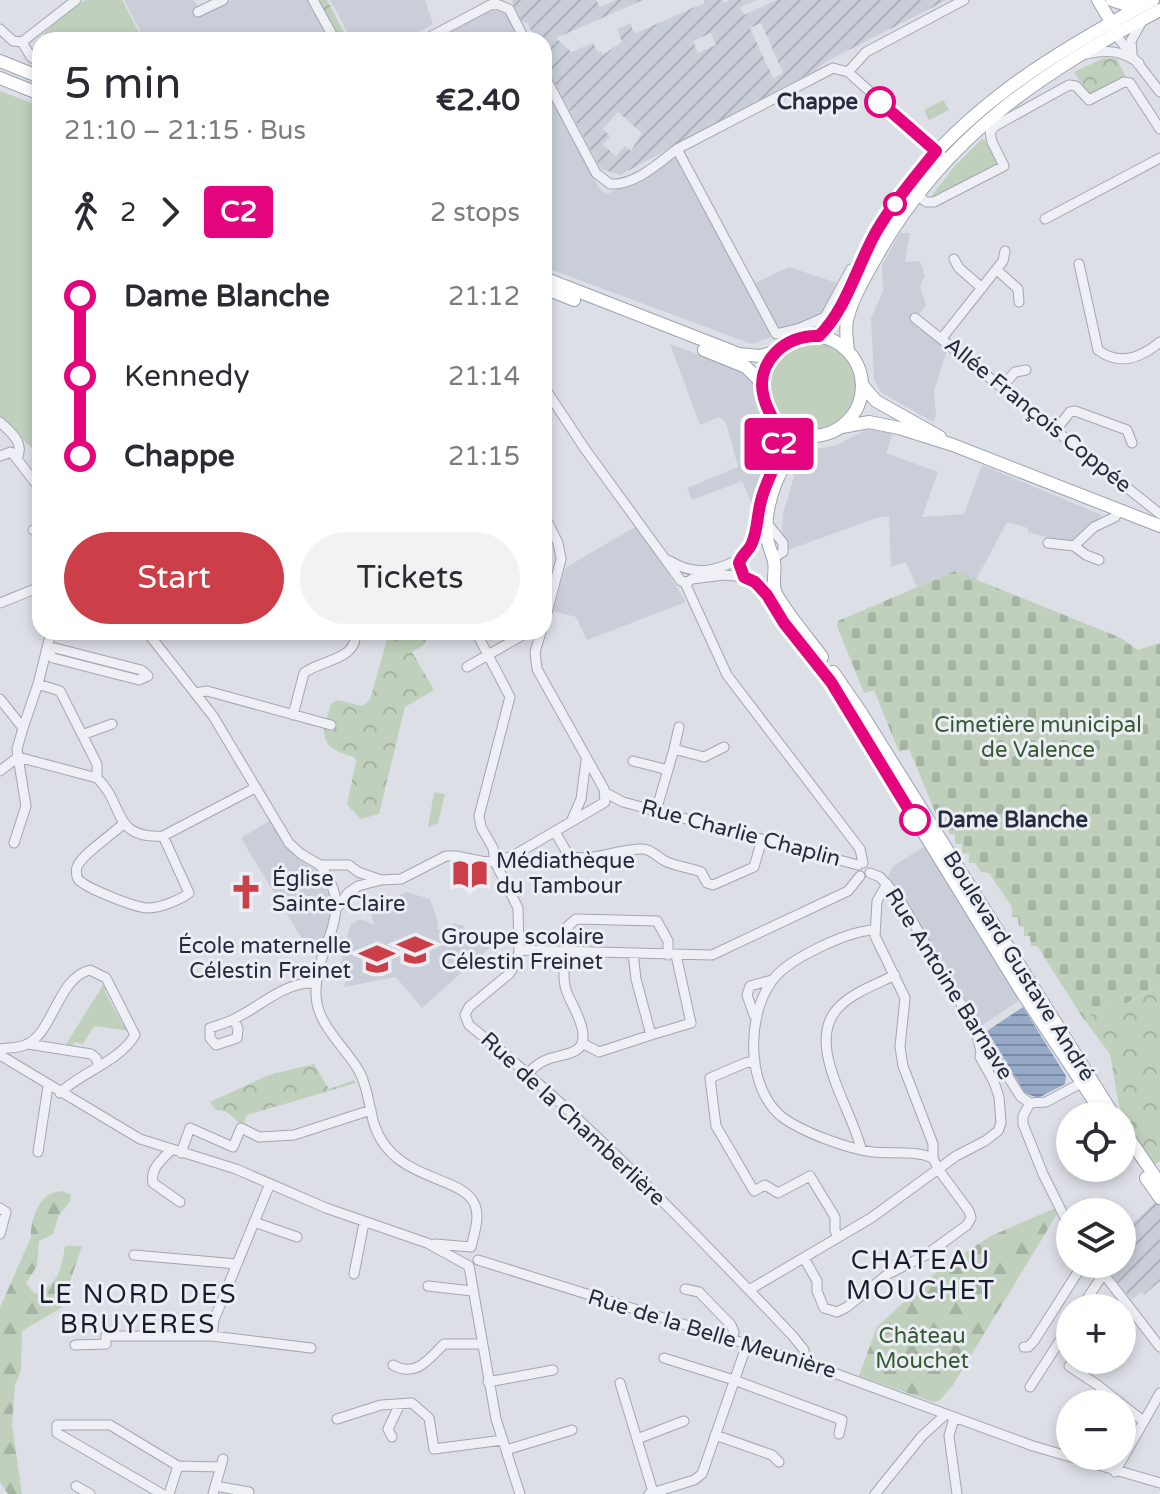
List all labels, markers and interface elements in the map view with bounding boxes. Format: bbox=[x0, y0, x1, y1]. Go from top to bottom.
text: 5 min bbox=[64, 58, 181, 111]
text: €2.40 bbox=[436, 82, 520, 119]
marker: Chappe bbox=[865, 87, 895, 117]
place label: Chappe bbox=[777, 89, 858, 115]
text: 21:10 – 21:15 · Bus bbox=[64, 115, 306, 146]
icon: walk bbox=[64, 190, 108, 234]
icon: forward bbox=[148, 190, 192, 234]
unlabelled marker bbox=[884, 193, 906, 215]
text: C2 bbox=[220, 195, 257, 229]
text: 2 bbox=[120, 197, 136, 228]
text: 2 stops bbox=[430, 197, 520, 228]
text: Dame Blanche bbox=[124, 278, 330, 315]
text: 21:12 bbox=[448, 281, 520, 312]
street label: Allée François Coppée bbox=[939, 332, 1137, 498]
text: Kennedy bbox=[124, 358, 250, 395]
text: 21:14 bbox=[448, 361, 520, 392]
line badge: C2 bbox=[743, 418, 815, 470]
text: C2 bbox=[760, 427, 798, 461]
text: Chappe bbox=[124, 438, 235, 475]
text: 21:15 bbox=[448, 441, 520, 472]
button: Start bbox=[64, 532, 284, 624]
button: Tickets bbox=[300, 532, 520, 624]
park label: Cimetière municipal de Valence bbox=[934, 712, 1142, 763]
street label: Rue Charlie Chaplin bbox=[639, 794, 843, 872]
marker: Dame Blanche bbox=[900, 805, 930, 835]
place label: Dame Blanche bbox=[937, 807, 1088, 833]
street label: Boulevard Gustave André bbox=[937, 846, 1101, 1086]
place label: Médiathèque du Tambour bbox=[496, 848, 635, 899]
library icon: Médiathèque du Tambour bbox=[451, 855, 489, 893]
place label: Église Sainte-Claire bbox=[272, 865, 405, 917]
church icon: Église Sainte-Claire bbox=[227, 873, 265, 911]
street label: Rue Antoine Barnave bbox=[879, 883, 1019, 1085]
place label: Groupe scolaire Célestin Freinet bbox=[441, 924, 604, 975]
school or university icon: Groupe scolaire Célestin Freinet bbox=[396, 931, 434, 969]
place label: École maternelle Célestin Freinet bbox=[178, 932, 351, 984]
school or university icon: École maternelle Célestin Freinet bbox=[358, 940, 396, 978]
street label: Rue de la Chamberlière bbox=[475, 1027, 671, 1211]
map controls bbox=[1056, 1102, 1136, 1470]
button: locate bbox=[1056, 1102, 1136, 1182]
button: layers bbox=[1056, 1198, 1136, 1278]
district label: CHATEAU MOUCHET bbox=[846, 1245, 996, 1306]
district label: LE NORD DES BRUYERES bbox=[38, 1279, 238, 1340]
street label: Rue de la Belle Meunière bbox=[585, 1284, 839, 1384]
button: + bbox=[1056, 1294, 1136, 1374]
park label: Château Mouchet bbox=[875, 1323, 969, 1374]
button: − bbox=[1056, 1390, 1136, 1470]

